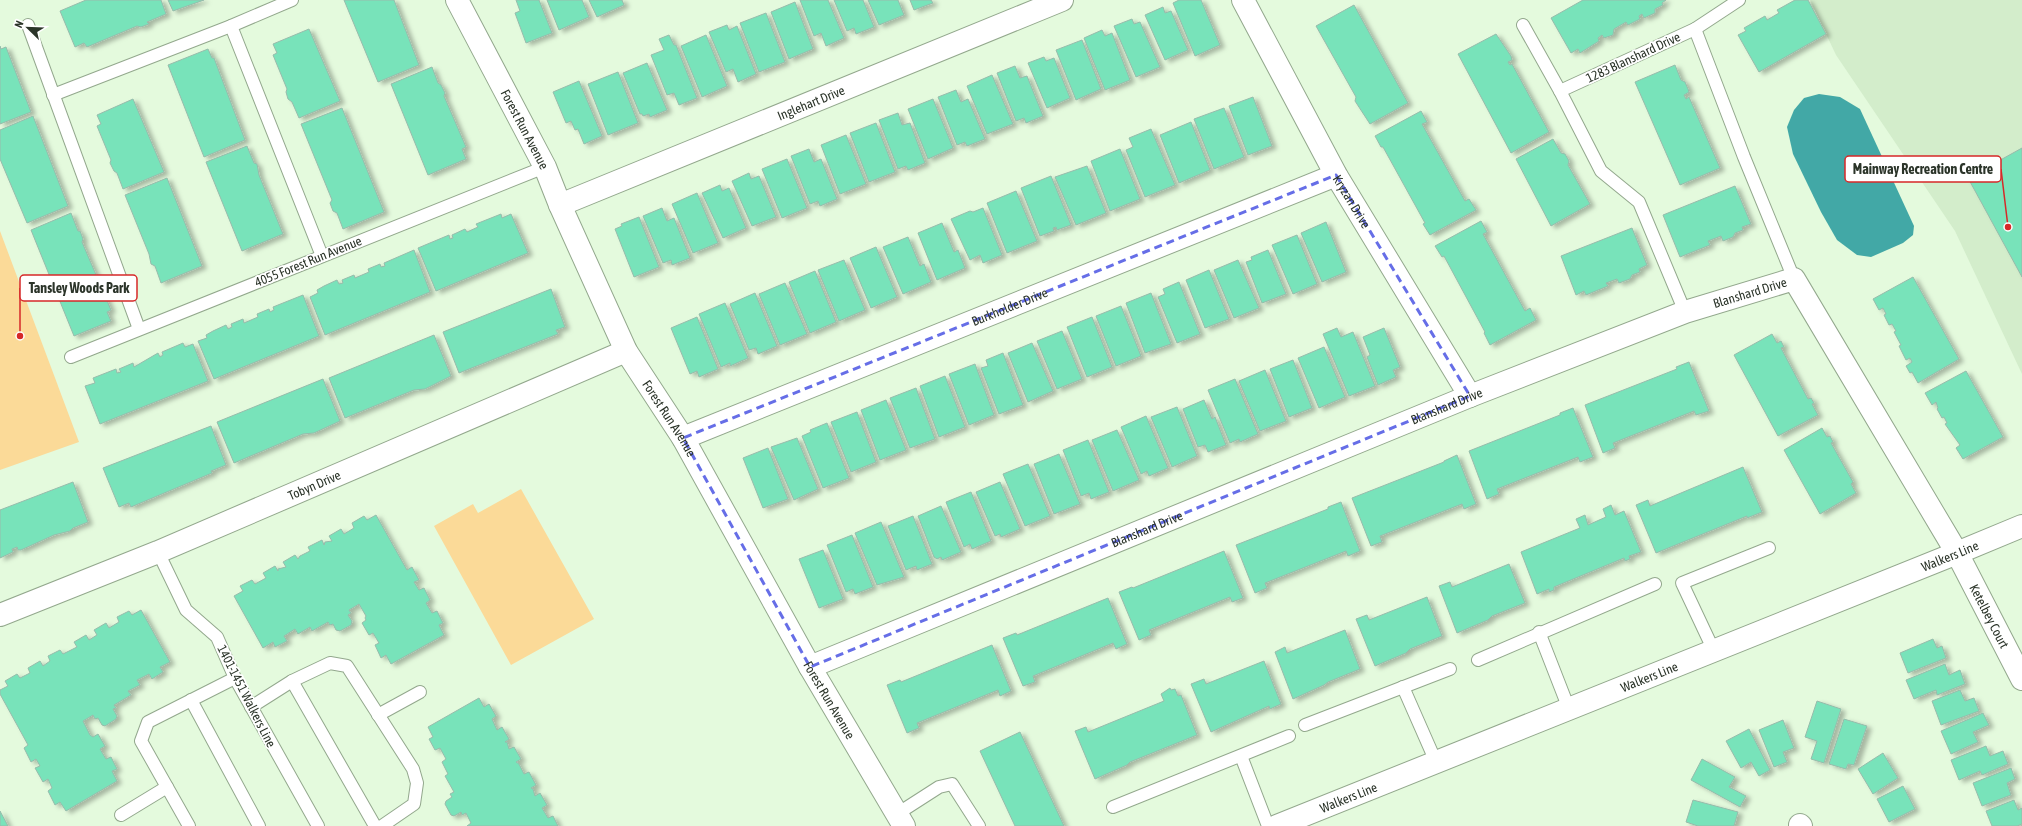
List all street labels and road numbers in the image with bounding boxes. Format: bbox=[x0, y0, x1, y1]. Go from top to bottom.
street label: 1283 Blanshard Drive bbox=[1584, 29, 1683, 86]
street label: Inglehart Drive bbox=[775, 83, 847, 123]
street label: Forest Run Avenue bbox=[498, 87, 552, 172]
street label: Kryzan Drive bbox=[1330, 172, 1373, 231]
street label: 4055 Forest Run Avenue bbox=[253, 233, 364, 290]
street label: Blanshard Drive bbox=[1711, 275, 1789, 311]
street label: Burkholder Drive bbox=[969, 285, 1050, 329]
street label: Forest Run Avenue bbox=[639, 377, 699, 460]
street label: Blanshard Drive bbox=[1409, 385, 1485, 428]
street label: Tobyn Drive bbox=[286, 467, 343, 503]
street label: Blanshard Drive bbox=[1109, 508, 1185, 551]
street label: Walkers Line bbox=[1919, 538, 1981, 575]
street label: Ketelbey Court bbox=[1966, 582, 2012, 651]
street label: 1401-1451 Walkers Line bbox=[214, 643, 279, 750]
street label: Forest Run Avenue bbox=[800, 659, 858, 742]
street label: Walkers Line bbox=[1619, 659, 1680, 695]
street label: Walkers Line bbox=[1318, 780, 1380, 816]

